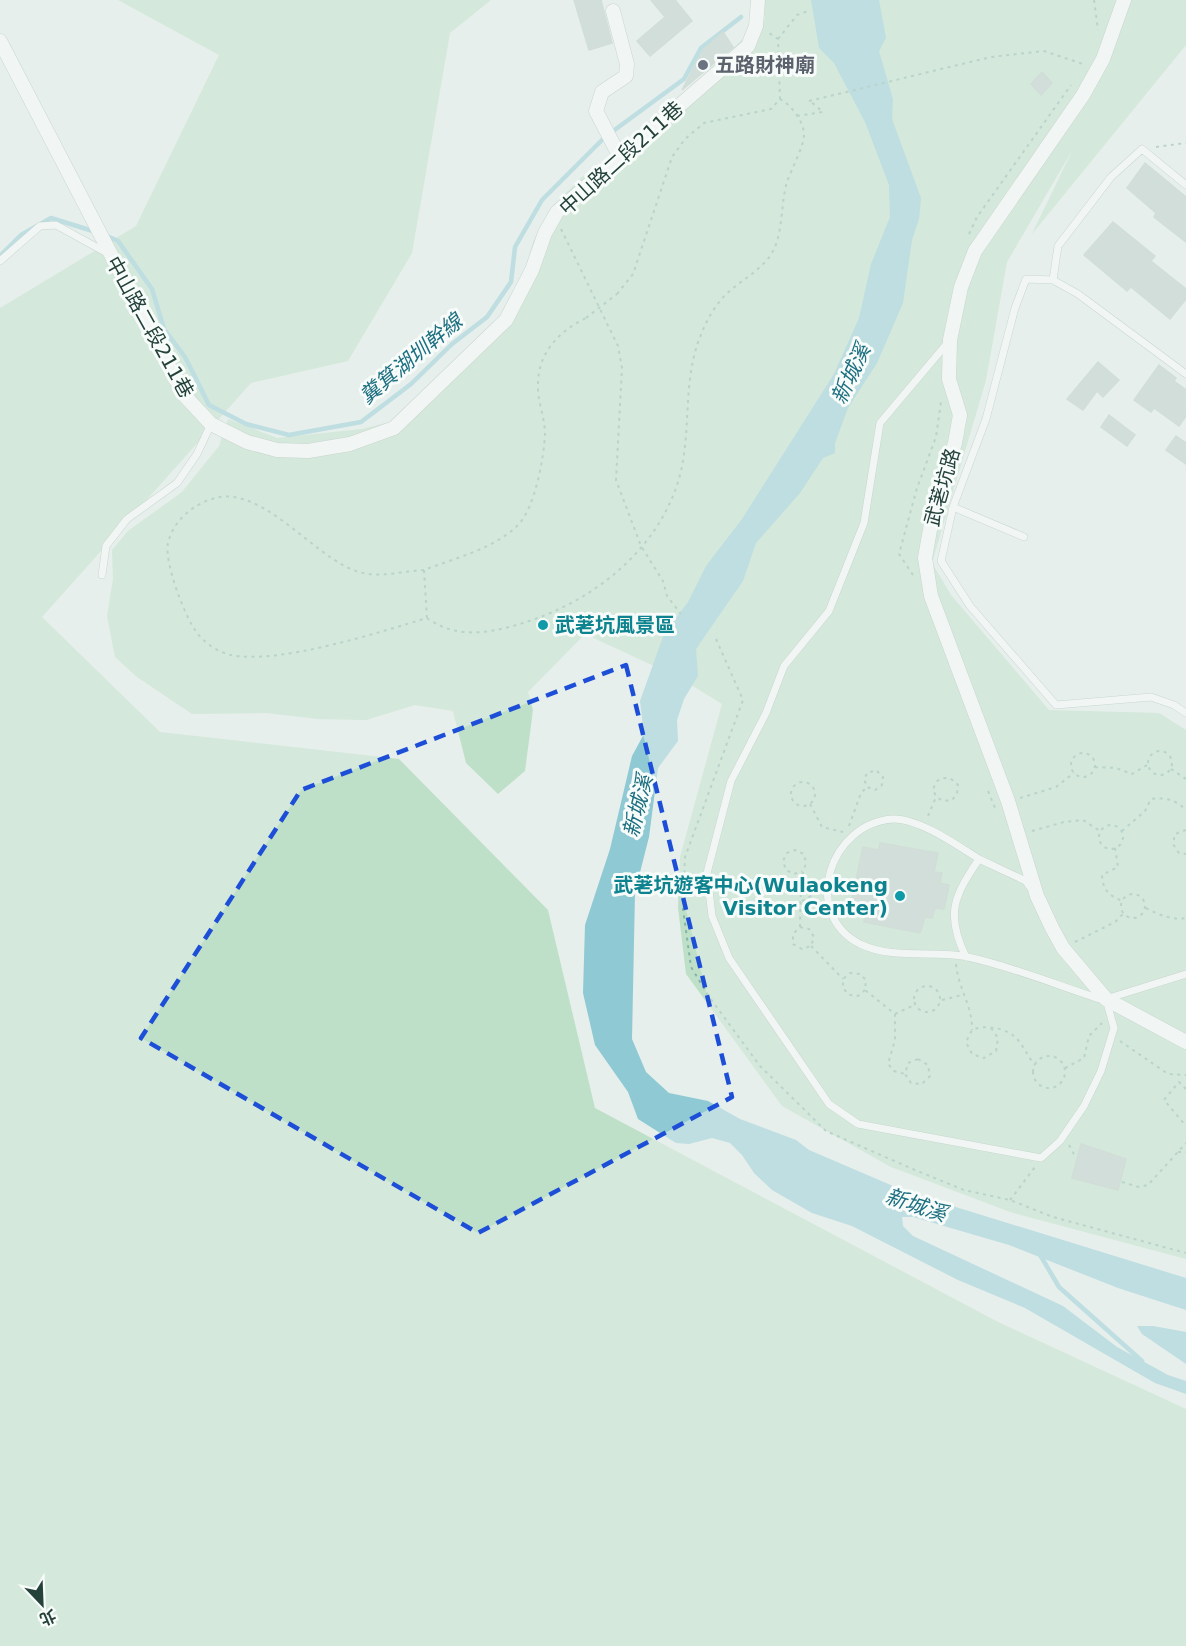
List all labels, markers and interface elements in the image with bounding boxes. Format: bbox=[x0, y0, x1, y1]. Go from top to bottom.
place label: 五路財神廟 bbox=[715, 53, 815, 77]
marker: 五路財神廟 bbox=[696, 58, 710, 72]
street label: 中山路二段211巷 bbox=[554, 96, 688, 220]
street label: 中山路二段211巷 bbox=[101, 252, 199, 402]
water label: 糞箕湖圳幹線 bbox=[355, 308, 469, 409]
water label: 新城溪 bbox=[827, 338, 876, 408]
street label: 武荖坑路 bbox=[919, 445, 965, 529]
place label: 武荖坑風景區 bbox=[555, 613, 675, 637]
marker: 武荖坑風景區 bbox=[536, 618, 550, 632]
water label: 新城溪 bbox=[619, 770, 658, 839]
place label: 武荖坑遊客中心(Wulaokeng Visitor Center) bbox=[614, 873, 888, 920]
marker: 武荖坑遊客中心(Wulaokeng Visitor Center) bbox=[893, 889, 907, 903]
water label: 新城溪 bbox=[882, 1184, 953, 1227]
north arrow bbox=[12, 1574, 72, 1634]
text: 北 bbox=[37, 1605, 59, 1629]

